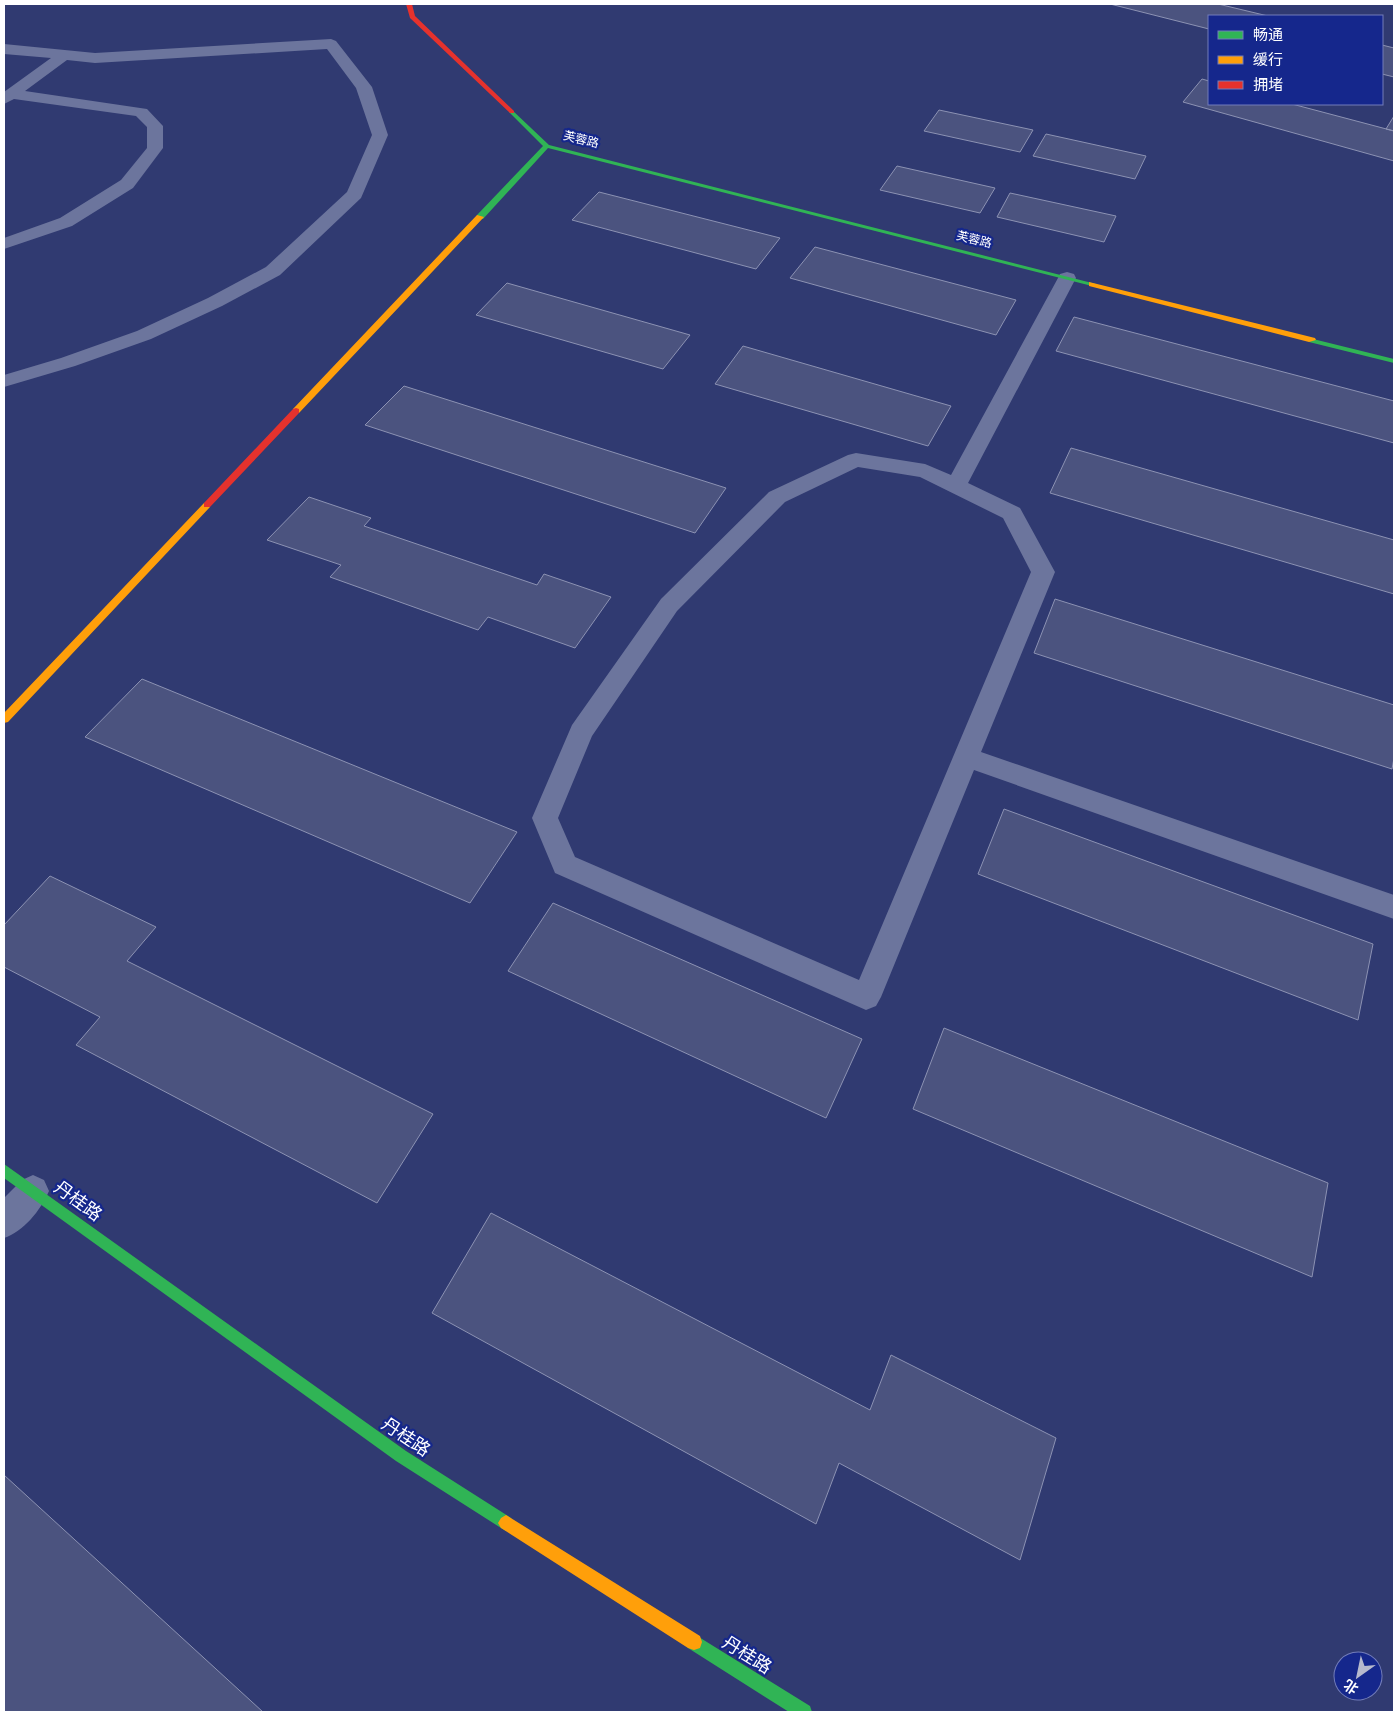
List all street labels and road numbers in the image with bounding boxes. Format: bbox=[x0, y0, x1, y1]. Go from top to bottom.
street label: 芙蓉路 bbox=[562, 128, 600, 152]
street label: 芙蓉路 bbox=[955, 228, 993, 252]
street label: 丹桂路 bbox=[50, 1176, 106, 1226]
street label: 丹桂路 bbox=[377, 1413, 435, 1461]
street label: 丹桂路 bbox=[718, 1631, 776, 1679]

